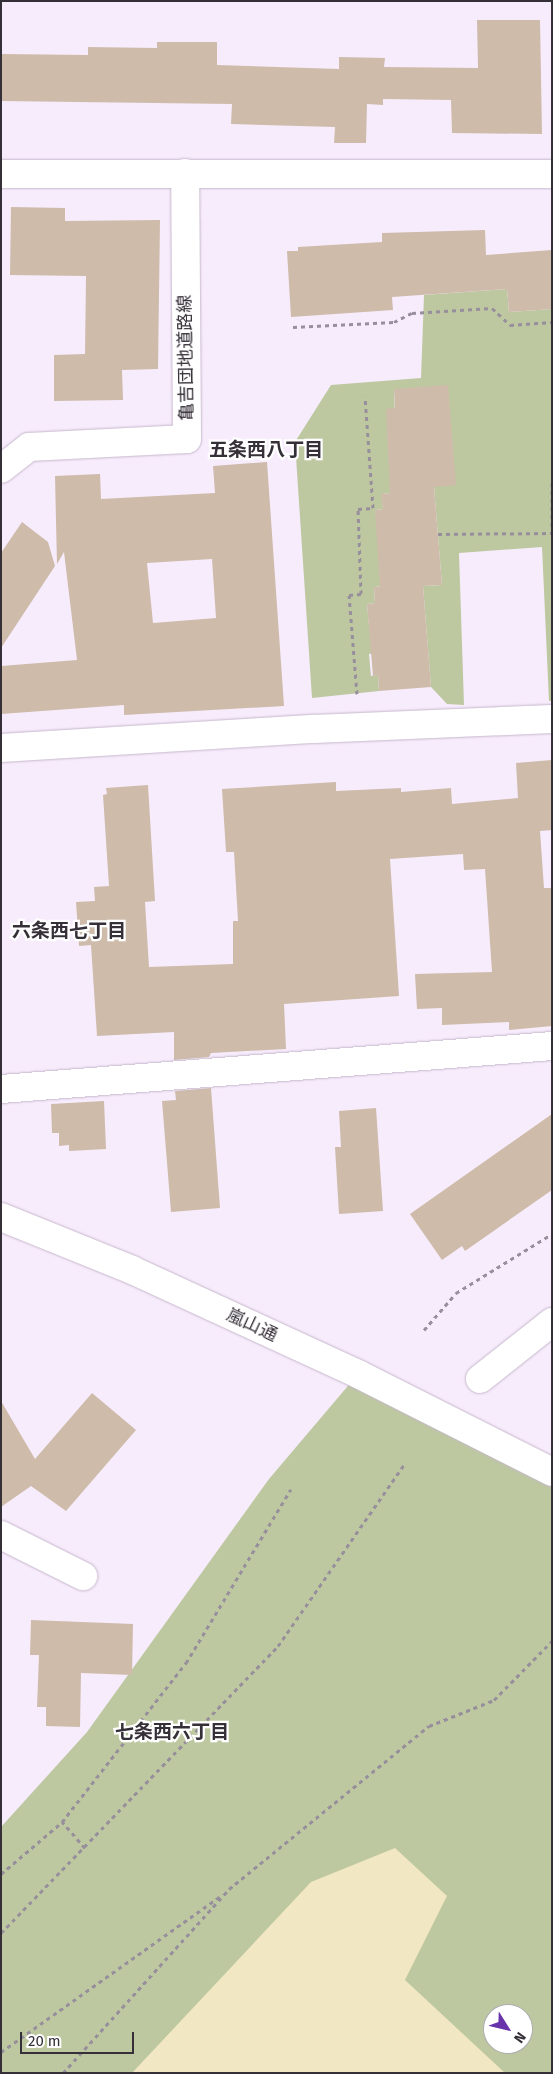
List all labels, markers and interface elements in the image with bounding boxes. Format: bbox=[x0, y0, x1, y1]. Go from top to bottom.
street label: 亀吉団地道路線 bbox=[174, 295, 198, 421]
district label: 五条西八丁目 bbox=[209, 439, 323, 461]
district label: 六条西七丁目 bbox=[12, 920, 126, 942]
street label: 嵐山通 bbox=[223, 1304, 281, 1346]
district label: 七条西六丁目 bbox=[115, 1721, 229, 1743]
north arrow bbox=[483, 2004, 533, 2054]
scale bar bbox=[22, 2022, 136, 2054]
text: N bbox=[510, 2029, 529, 2046]
text: 20 m bbox=[28, 2032, 61, 2050]

